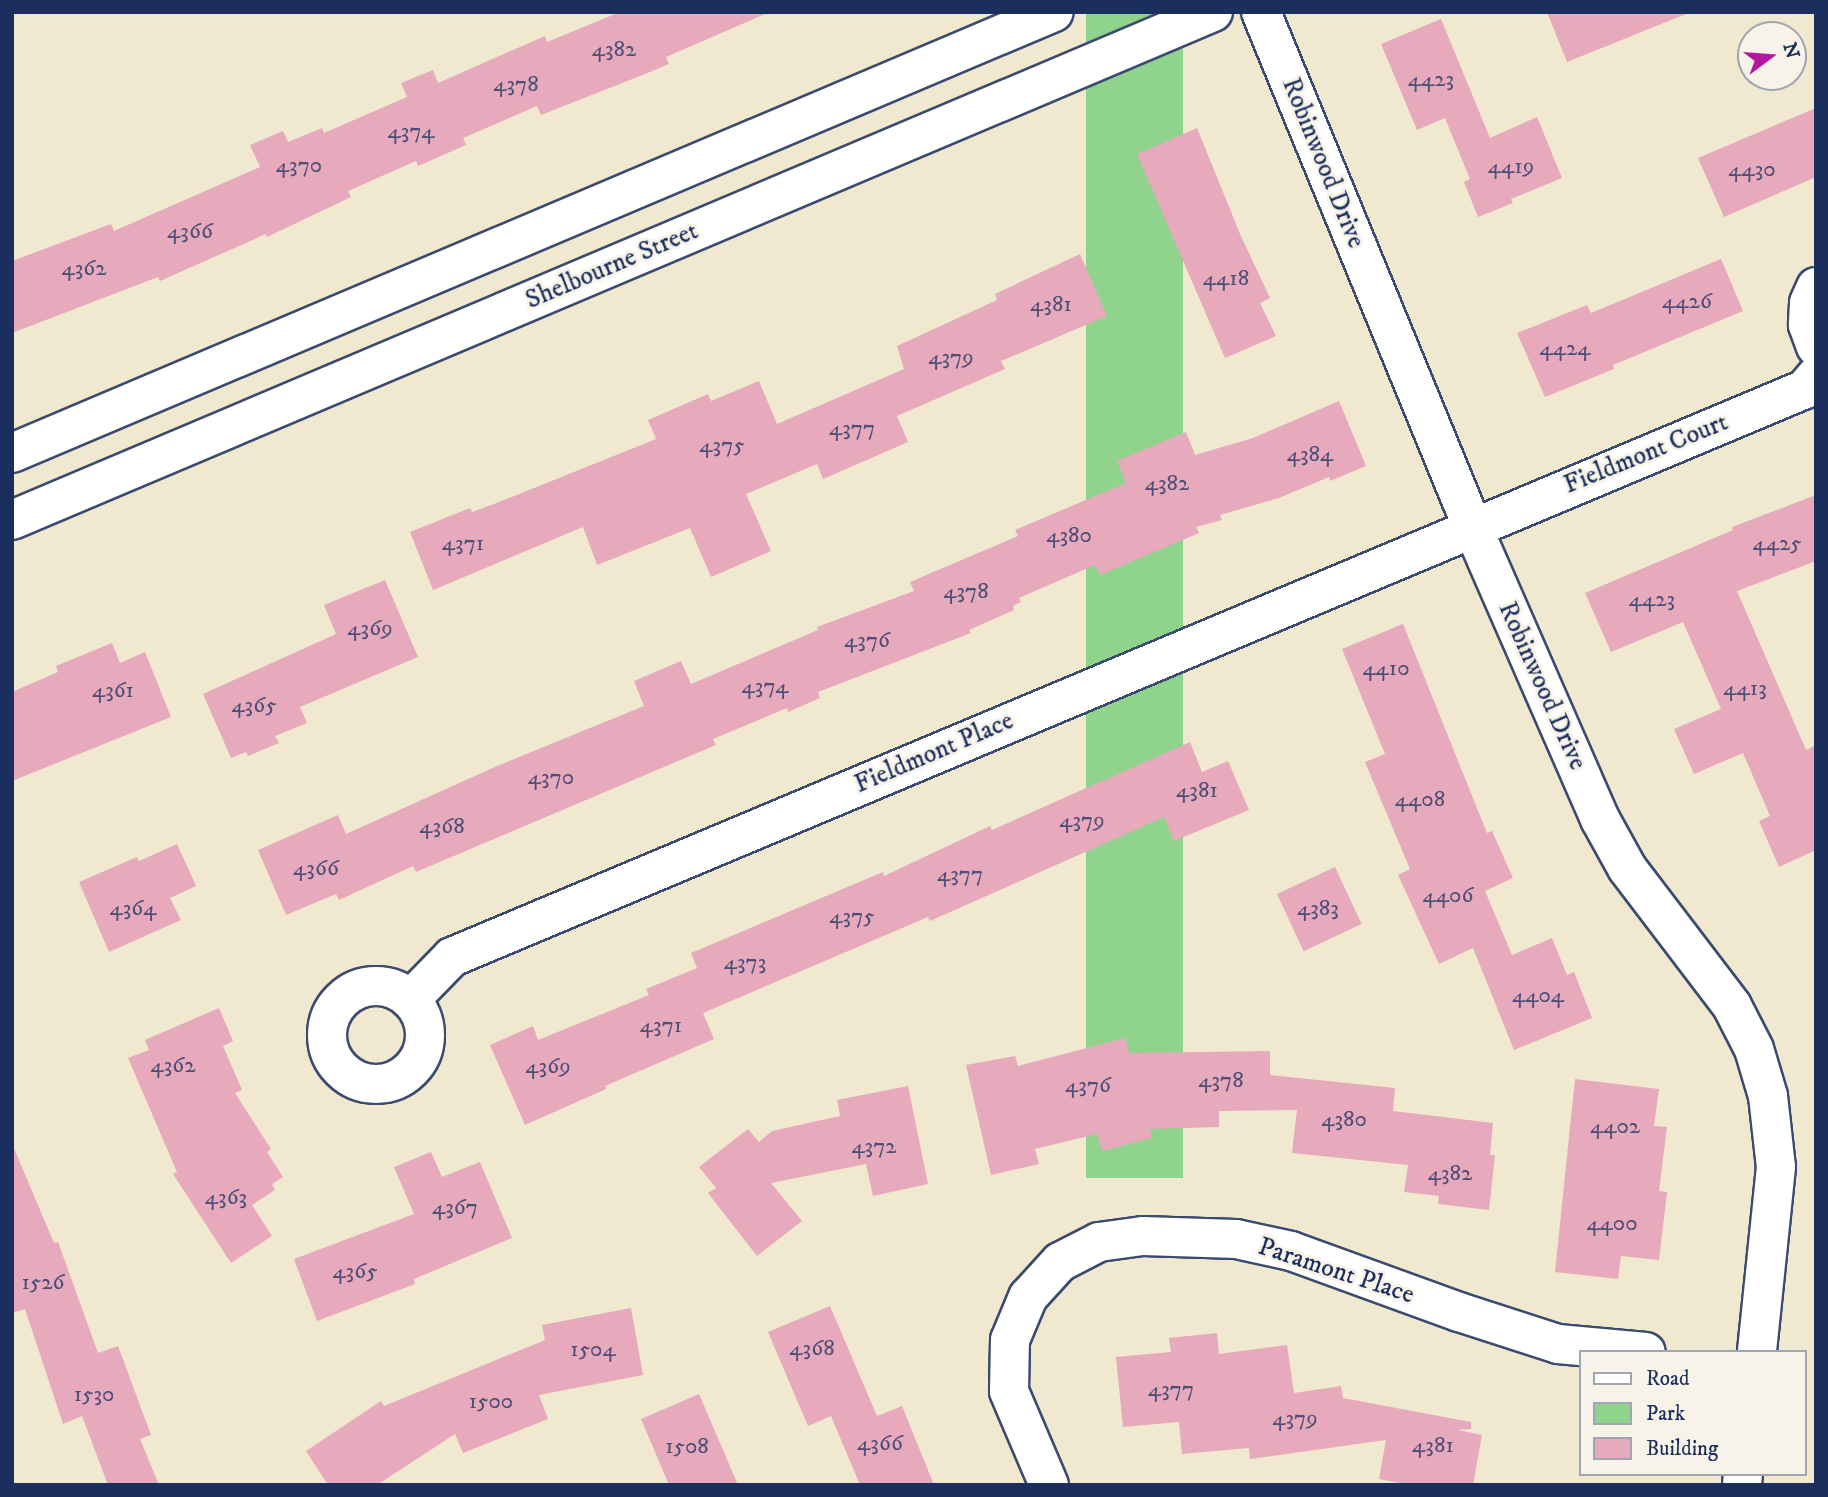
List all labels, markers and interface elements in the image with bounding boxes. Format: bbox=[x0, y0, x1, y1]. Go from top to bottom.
north arrow bbox=[1737, 21, 1807, 91]
house number: 4382 bbox=[592, 36, 636, 64]
text: N bbox=[1778, 40, 1804, 61]
house number: 4423 bbox=[1408, 66, 1454, 94]
house number: 4378 bbox=[493, 71, 539, 99]
street label: Robinwood Drive bbox=[1275, 73, 1371, 253]
house number: 4374 bbox=[388, 118, 434, 146]
house number: 4370 bbox=[276, 152, 322, 180]
house number: 4419 bbox=[1488, 153, 1534, 181]
house number: 4430 bbox=[1728, 156, 1776, 184]
street label: Shelbourne Street bbox=[521, 216, 703, 316]
house number: 4366 bbox=[167, 218, 213, 246]
house number: 4362 bbox=[61, 255, 107, 283]
house number: 4418 bbox=[1203, 265, 1249, 293]
house number: 4426 bbox=[1662, 288, 1712, 316]
house number: 4381 bbox=[1030, 291, 1072, 319]
house number: 4424 bbox=[1539, 335, 1591, 363]
house number: 4379 bbox=[928, 344, 974, 372]
street label: Fieldmont Court bbox=[1559, 407, 1733, 501]
house number: 4377 bbox=[829, 415, 875, 443]
house number: 4375 bbox=[699, 432, 745, 460]
house number: 4384 bbox=[1287, 441, 1333, 469]
house number: 4382 bbox=[1145, 470, 1189, 498]
house number: 4380 bbox=[1046, 522, 1092, 550]
house number: 4371 bbox=[442, 530, 484, 558]
house number: 4425 bbox=[1752, 530, 1802, 558]
house number: 4378 bbox=[943, 578, 989, 606]
house number: 4423 bbox=[1629, 586, 1675, 614]
street label: Robinwood Drive bbox=[1491, 597, 1593, 775]
house number: 4369 bbox=[347, 615, 393, 643]
house number: 4376 bbox=[844, 627, 890, 655]
house number: 4410 bbox=[1362, 655, 1410, 683]
house number: 4374 bbox=[742, 673, 788, 701]
house number: 4413 bbox=[1723, 675, 1767, 703]
house number: 4361 bbox=[92, 677, 134, 705]
house number: 4365 bbox=[231, 692, 277, 720]
street label: Fieldmont Place bbox=[850, 706, 1018, 800]
house number: 4370 bbox=[528, 764, 574, 792]
house number: 4381 bbox=[1176, 777, 1218, 805]
house number: 4408 bbox=[1395, 786, 1445, 814]
house number: 4379 bbox=[1059, 807, 1105, 835]
house number: 4368 bbox=[419, 813, 465, 841]
house number: 4366 bbox=[293, 855, 339, 883]
house number: 4377 bbox=[937, 861, 983, 889]
house number: 4406 bbox=[1423, 882, 1473, 910]
house number: 4364 bbox=[109, 895, 157, 923]
house number: 4383 bbox=[1297, 895, 1339, 923]
house number: 4375 bbox=[829, 903, 875, 931]
house number: 4373 bbox=[724, 949, 766, 977]
house number: 4404 bbox=[1512, 982, 1564, 1010]
house number: 4371 bbox=[640, 1012, 682, 1040]
house number: 4362 bbox=[150, 1052, 196, 1080]
house number: 4369 bbox=[525, 1053, 571, 1081]
house number: 4378 bbox=[1198, 1067, 1244, 1095]
house number: 4376 bbox=[1065, 1072, 1111, 1100]
house number: 4380 bbox=[1321, 1106, 1367, 1134]
house number: 4402 bbox=[1590, 1113, 1640, 1141]
house number: 4372 bbox=[851, 1133, 897, 1161]
house number: 4382 bbox=[1428, 1160, 1472, 1188]
house number: 4363 bbox=[205, 1184, 247, 1212]
house number: 4367 bbox=[432, 1194, 478, 1222]
house number: 4400 bbox=[1586, 1210, 1638, 1238]
street label: Paramont Place bbox=[1254, 1231, 1418, 1311]
house number: 4365 bbox=[332, 1258, 378, 1286]
house number: 1526 bbox=[21, 1269, 65, 1297]
house number: 4368 bbox=[789, 1335, 835, 1363]
house number: 1504 bbox=[570, 1336, 616, 1364]
legend bbox=[1580, 1350, 1807, 1476]
text: Road bbox=[1646, 1366, 1690, 1392]
house number: 4377 bbox=[1148, 1376, 1194, 1404]
house number: 1530 bbox=[74, 1381, 114, 1409]
house number: 1500 bbox=[469, 1388, 513, 1416]
text: Park bbox=[1646, 1401, 1685, 1427]
house number: 4379 bbox=[1272, 1405, 1318, 1433]
house number: 4366 bbox=[857, 1430, 903, 1458]
house number: 4381 bbox=[1412, 1432, 1454, 1460]
house number: 1508 bbox=[665, 1433, 709, 1461]
text: Building bbox=[1646, 1436, 1718, 1462]

